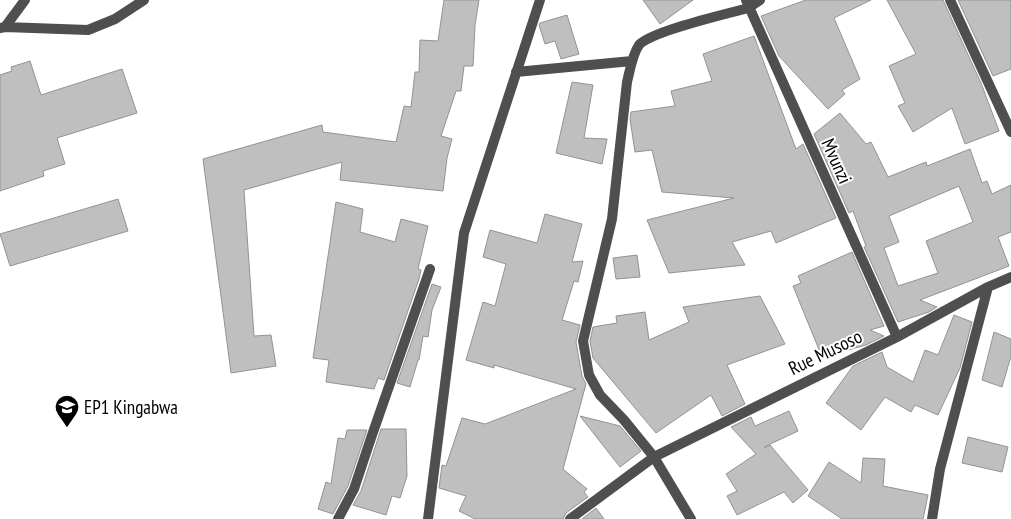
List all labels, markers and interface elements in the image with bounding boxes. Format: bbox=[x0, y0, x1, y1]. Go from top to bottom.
street label: Mvunzi bbox=[816, 135, 858, 187]
street label: Rue Musoso bbox=[784, 324, 866, 380]
school or university icon: EP1 Kingabwa bbox=[54, 394, 80, 428]
place label: EP1 Kingabwa bbox=[84, 395, 178, 419]

